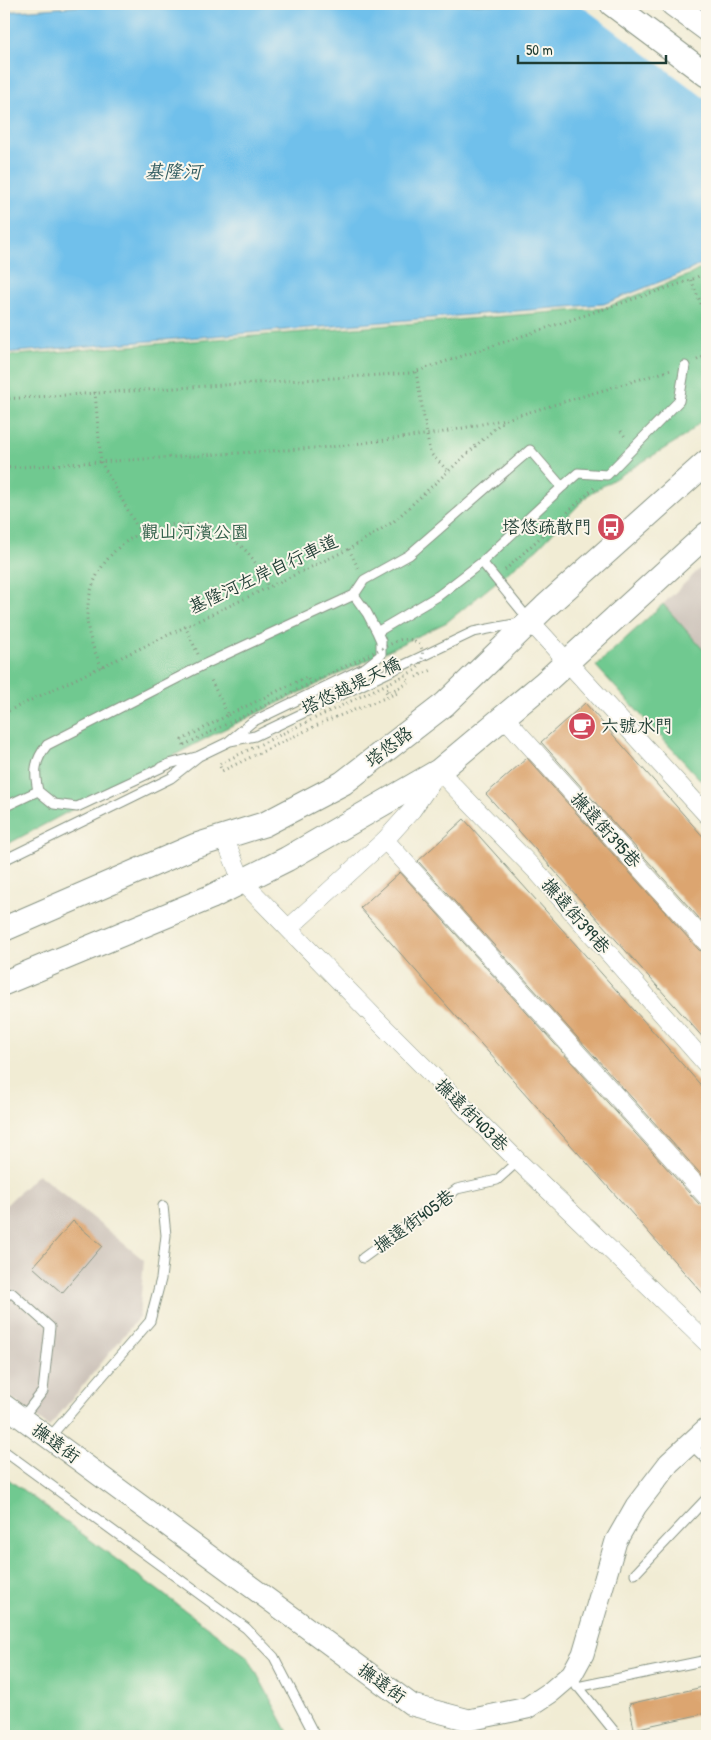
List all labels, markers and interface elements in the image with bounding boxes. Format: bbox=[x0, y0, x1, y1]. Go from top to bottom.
scale bar bbox=[518, 32, 666, 64]
text: 50 m bbox=[526, 39, 553, 60]
water label: 基隆河 bbox=[144, 158, 204, 184]
bus stop icon: 塔悠疏散門 bbox=[596, 512, 626, 542]
place label: 塔悠疏散門 bbox=[502, 514, 592, 539]
park label: 觀山河濱公園 bbox=[141, 519, 249, 544]
street label: 基隆河左岸自行車道 bbox=[184, 528, 341, 619]
street label: 塔悠越堤天橋 bbox=[297, 651, 405, 720]
cafe icon: 六號水門 bbox=[567, 711, 597, 741]
place label: 六號水門 bbox=[601, 713, 673, 738]
street label: 塔悠路 bbox=[360, 720, 418, 773]
street label: 撫遠街395巷 bbox=[566, 786, 647, 873]
street label: 撫遠街399巷 bbox=[536, 872, 616, 959]
street label: 撫遠街403巷 bbox=[430, 1072, 515, 1157]
street label: 撫遠街405巷 bbox=[368, 1183, 459, 1258]
street label: 撫遠街 bbox=[27, 1417, 85, 1469]
street label: 撫遠街 bbox=[353, 1657, 411, 1709]

